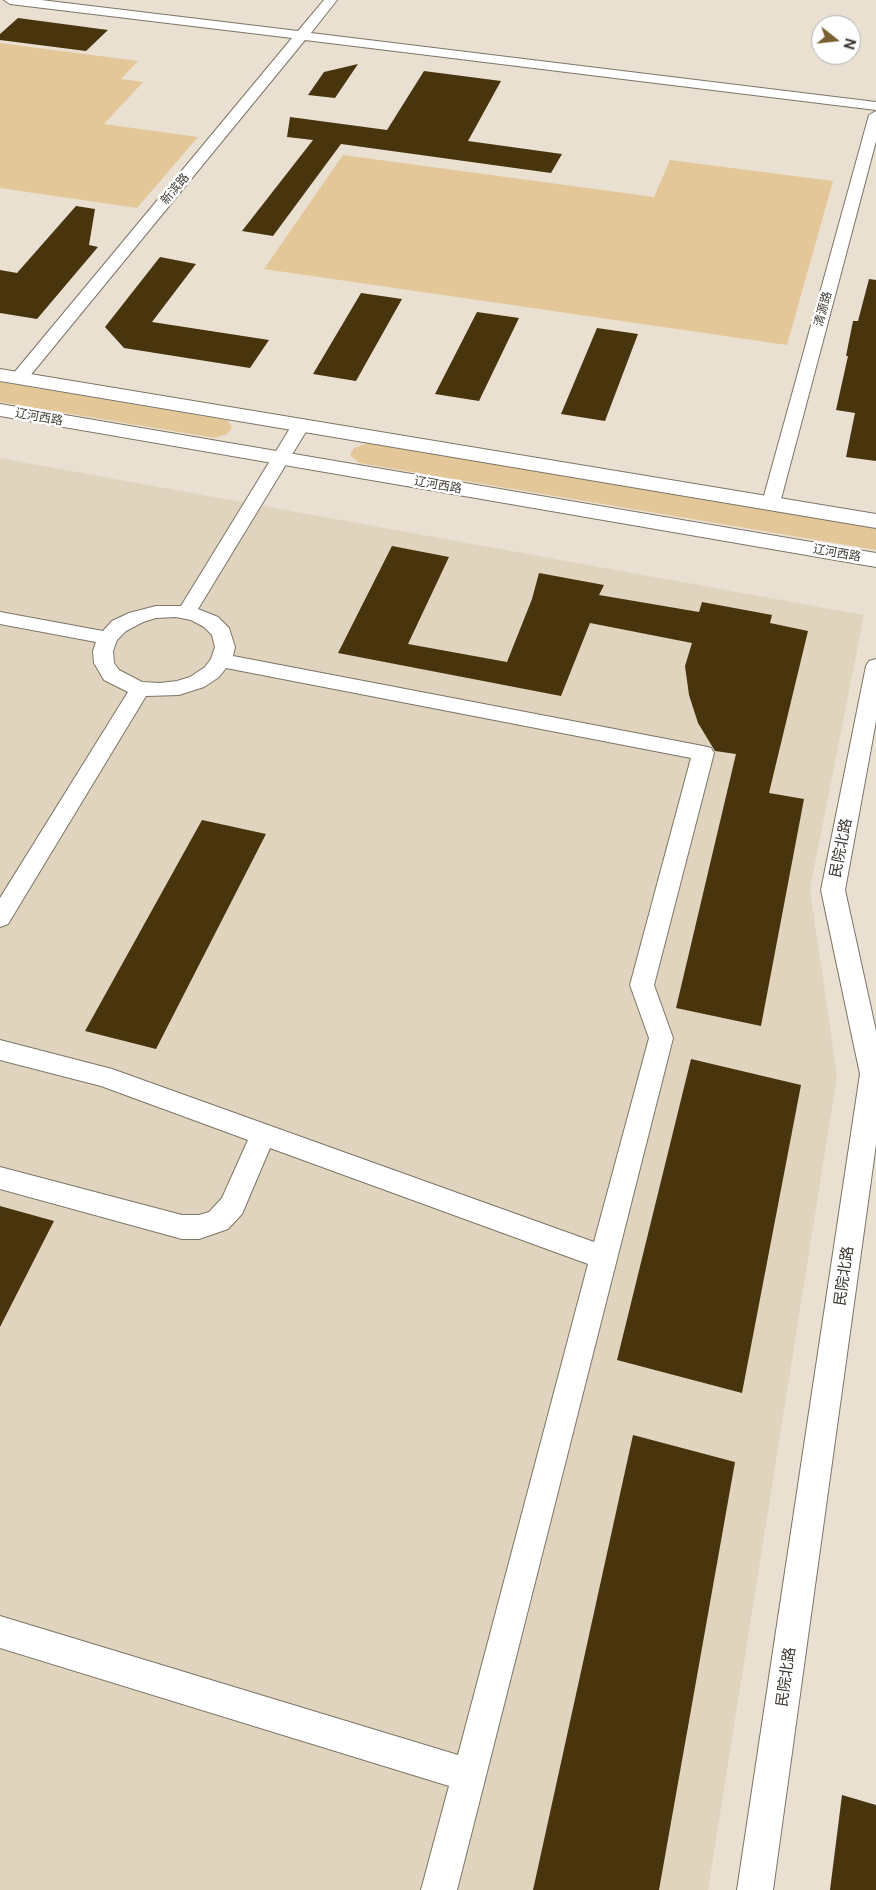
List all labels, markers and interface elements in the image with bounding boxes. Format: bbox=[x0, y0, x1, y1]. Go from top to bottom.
north arrow bbox=[811, 15, 861, 65]
text: N bbox=[840, 36, 859, 51]
street label: 新滨路 bbox=[158, 171, 192, 207]
street label: 清源路 bbox=[811, 290, 835, 328]
street label: 辽河西路 bbox=[14, 406, 64, 428]
street label: 辽河西路 bbox=[413, 474, 463, 496]
street label: 辽河西路 bbox=[812, 542, 862, 564]
street label: 民院北路 bbox=[826, 817, 856, 879]
street label: 民院北路 bbox=[831, 1245, 857, 1307]
street label: 民院北路 bbox=[773, 1646, 799, 1708]

